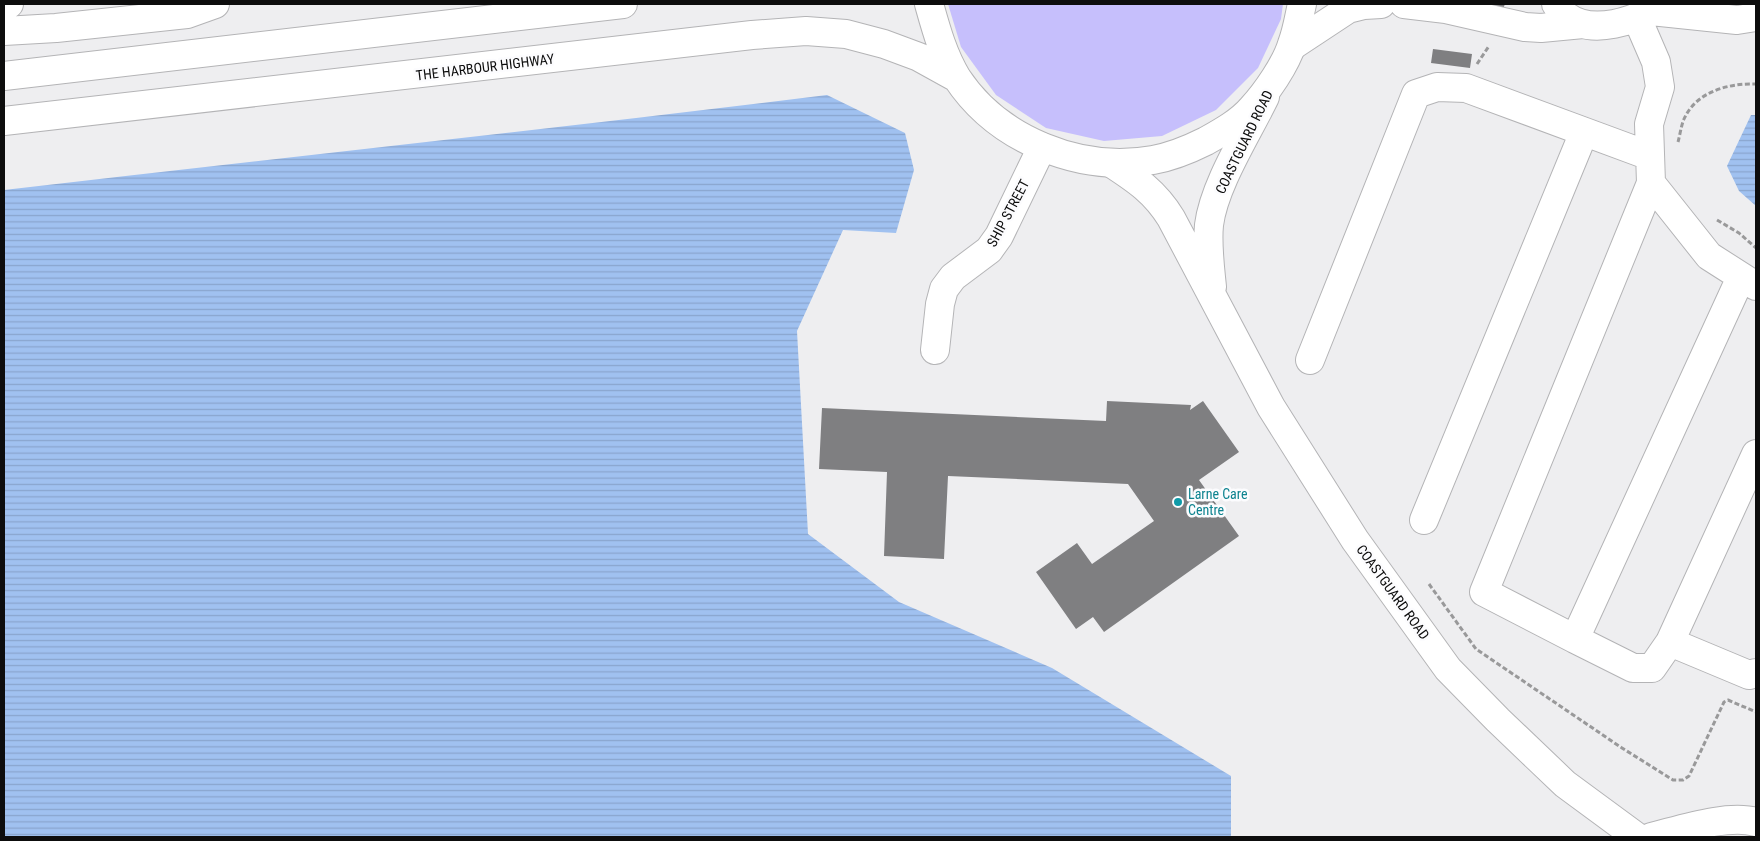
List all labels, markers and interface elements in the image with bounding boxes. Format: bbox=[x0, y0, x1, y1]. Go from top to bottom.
street label: THE HARBOUR HIGHWAY bbox=[415, 50, 556, 83]
street label: COASTGUARD ROAD bbox=[1212, 88, 1276, 196]
street label: SHIP STREET bbox=[984, 177, 1032, 249]
place label: Larne Care Centre bbox=[1188, 486, 1248, 518]
marker: Larne Care Centre bbox=[1172, 496, 1184, 508]
street label: COASTGUARD ROAD bbox=[1353, 542, 1433, 642]

